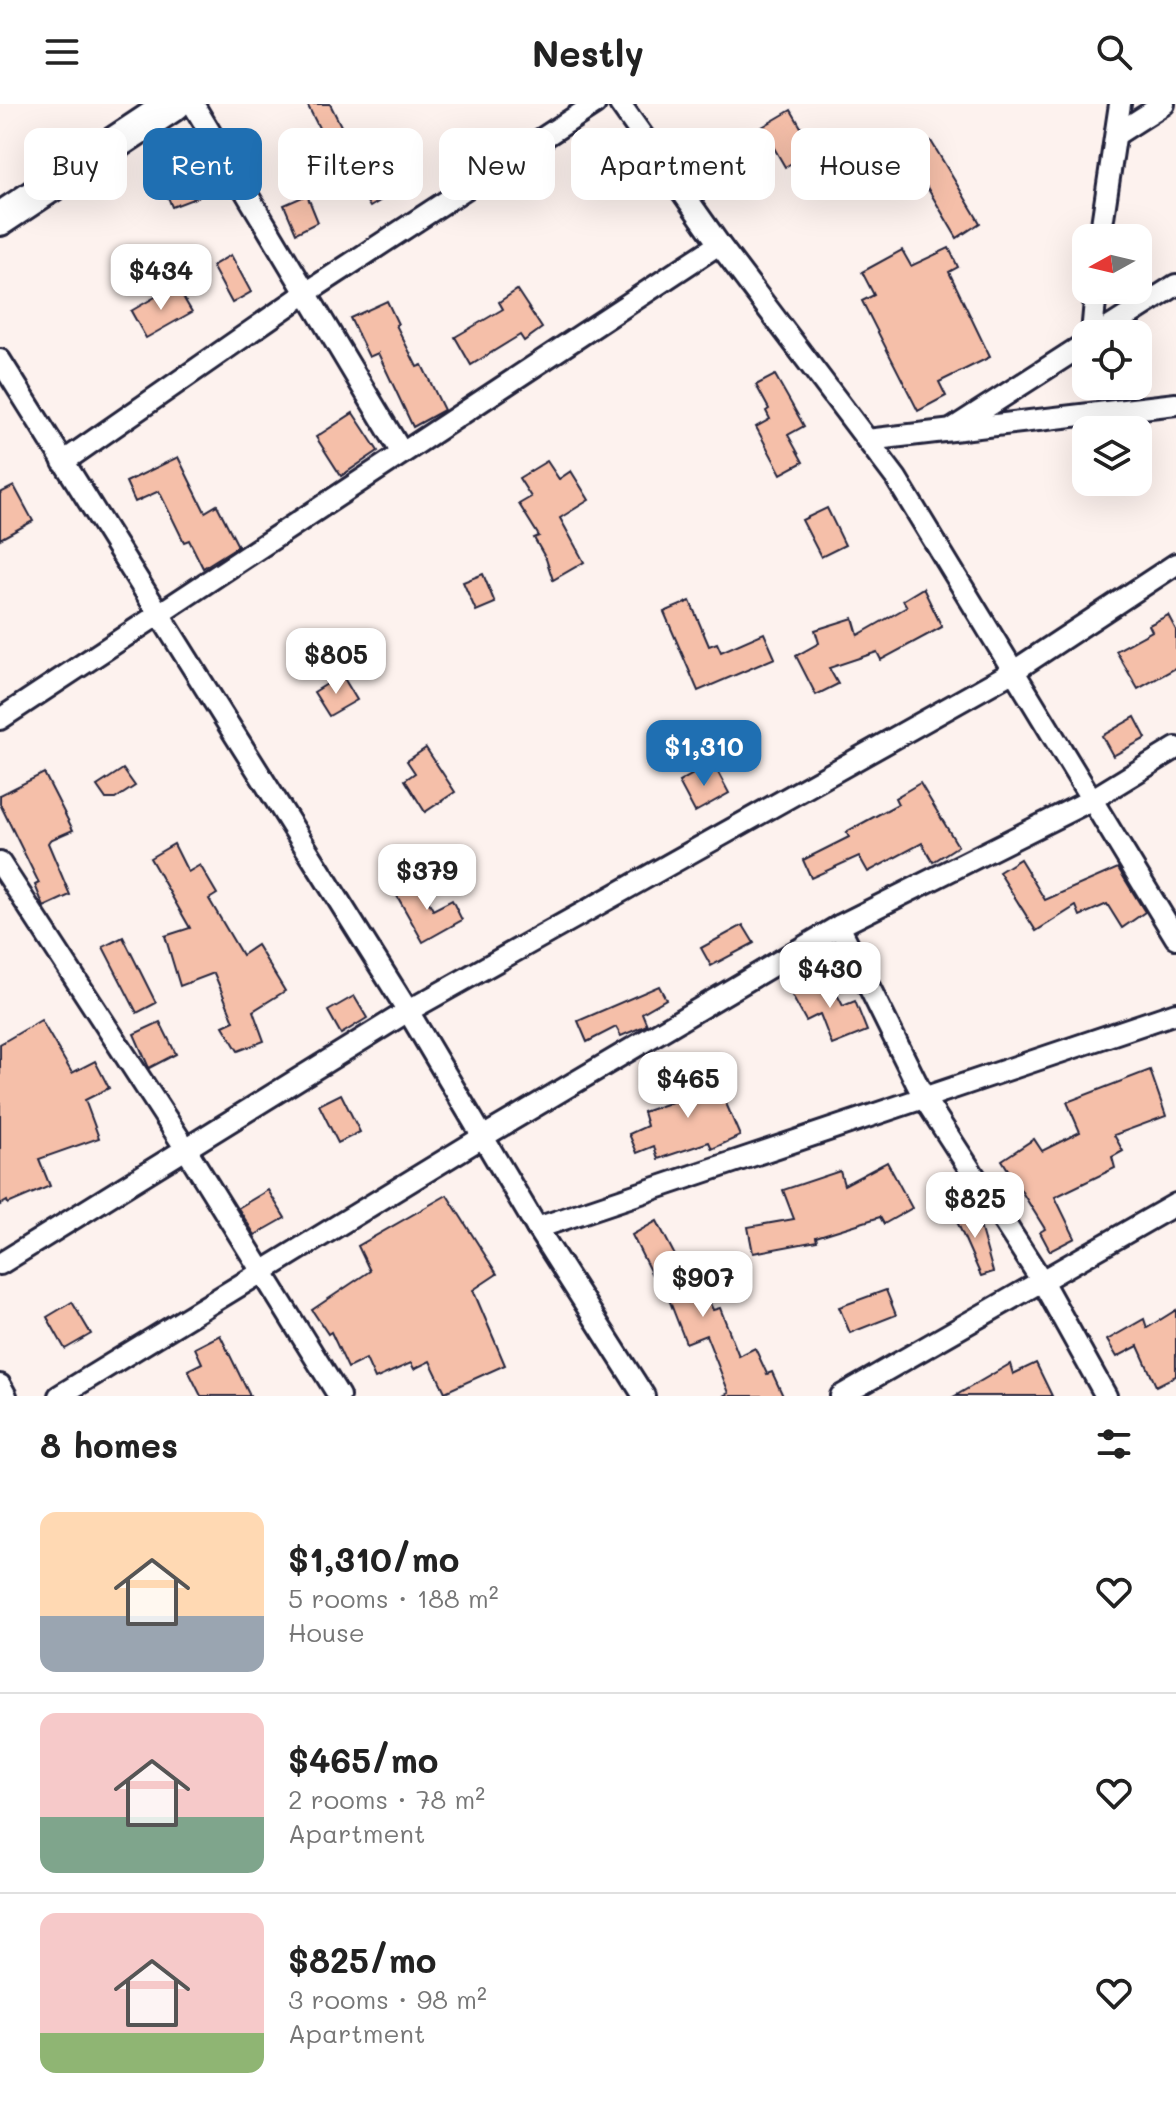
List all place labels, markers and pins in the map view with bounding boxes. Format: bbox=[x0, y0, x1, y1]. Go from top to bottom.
pin: $434 bbox=[114, 244, 208, 312]
pin: $805 bbox=[289, 628, 383, 696]
pin: $1,310 bbox=[639, 720, 769, 788]
pin: $379 bbox=[380, 844, 474, 912]
pin: $430 bbox=[783, 942, 877, 1010]
pin: $465 bbox=[641, 1052, 735, 1120]
pin: $825 bbox=[928, 1172, 1022, 1240]
pin: $907 bbox=[656, 1251, 750, 1319]

